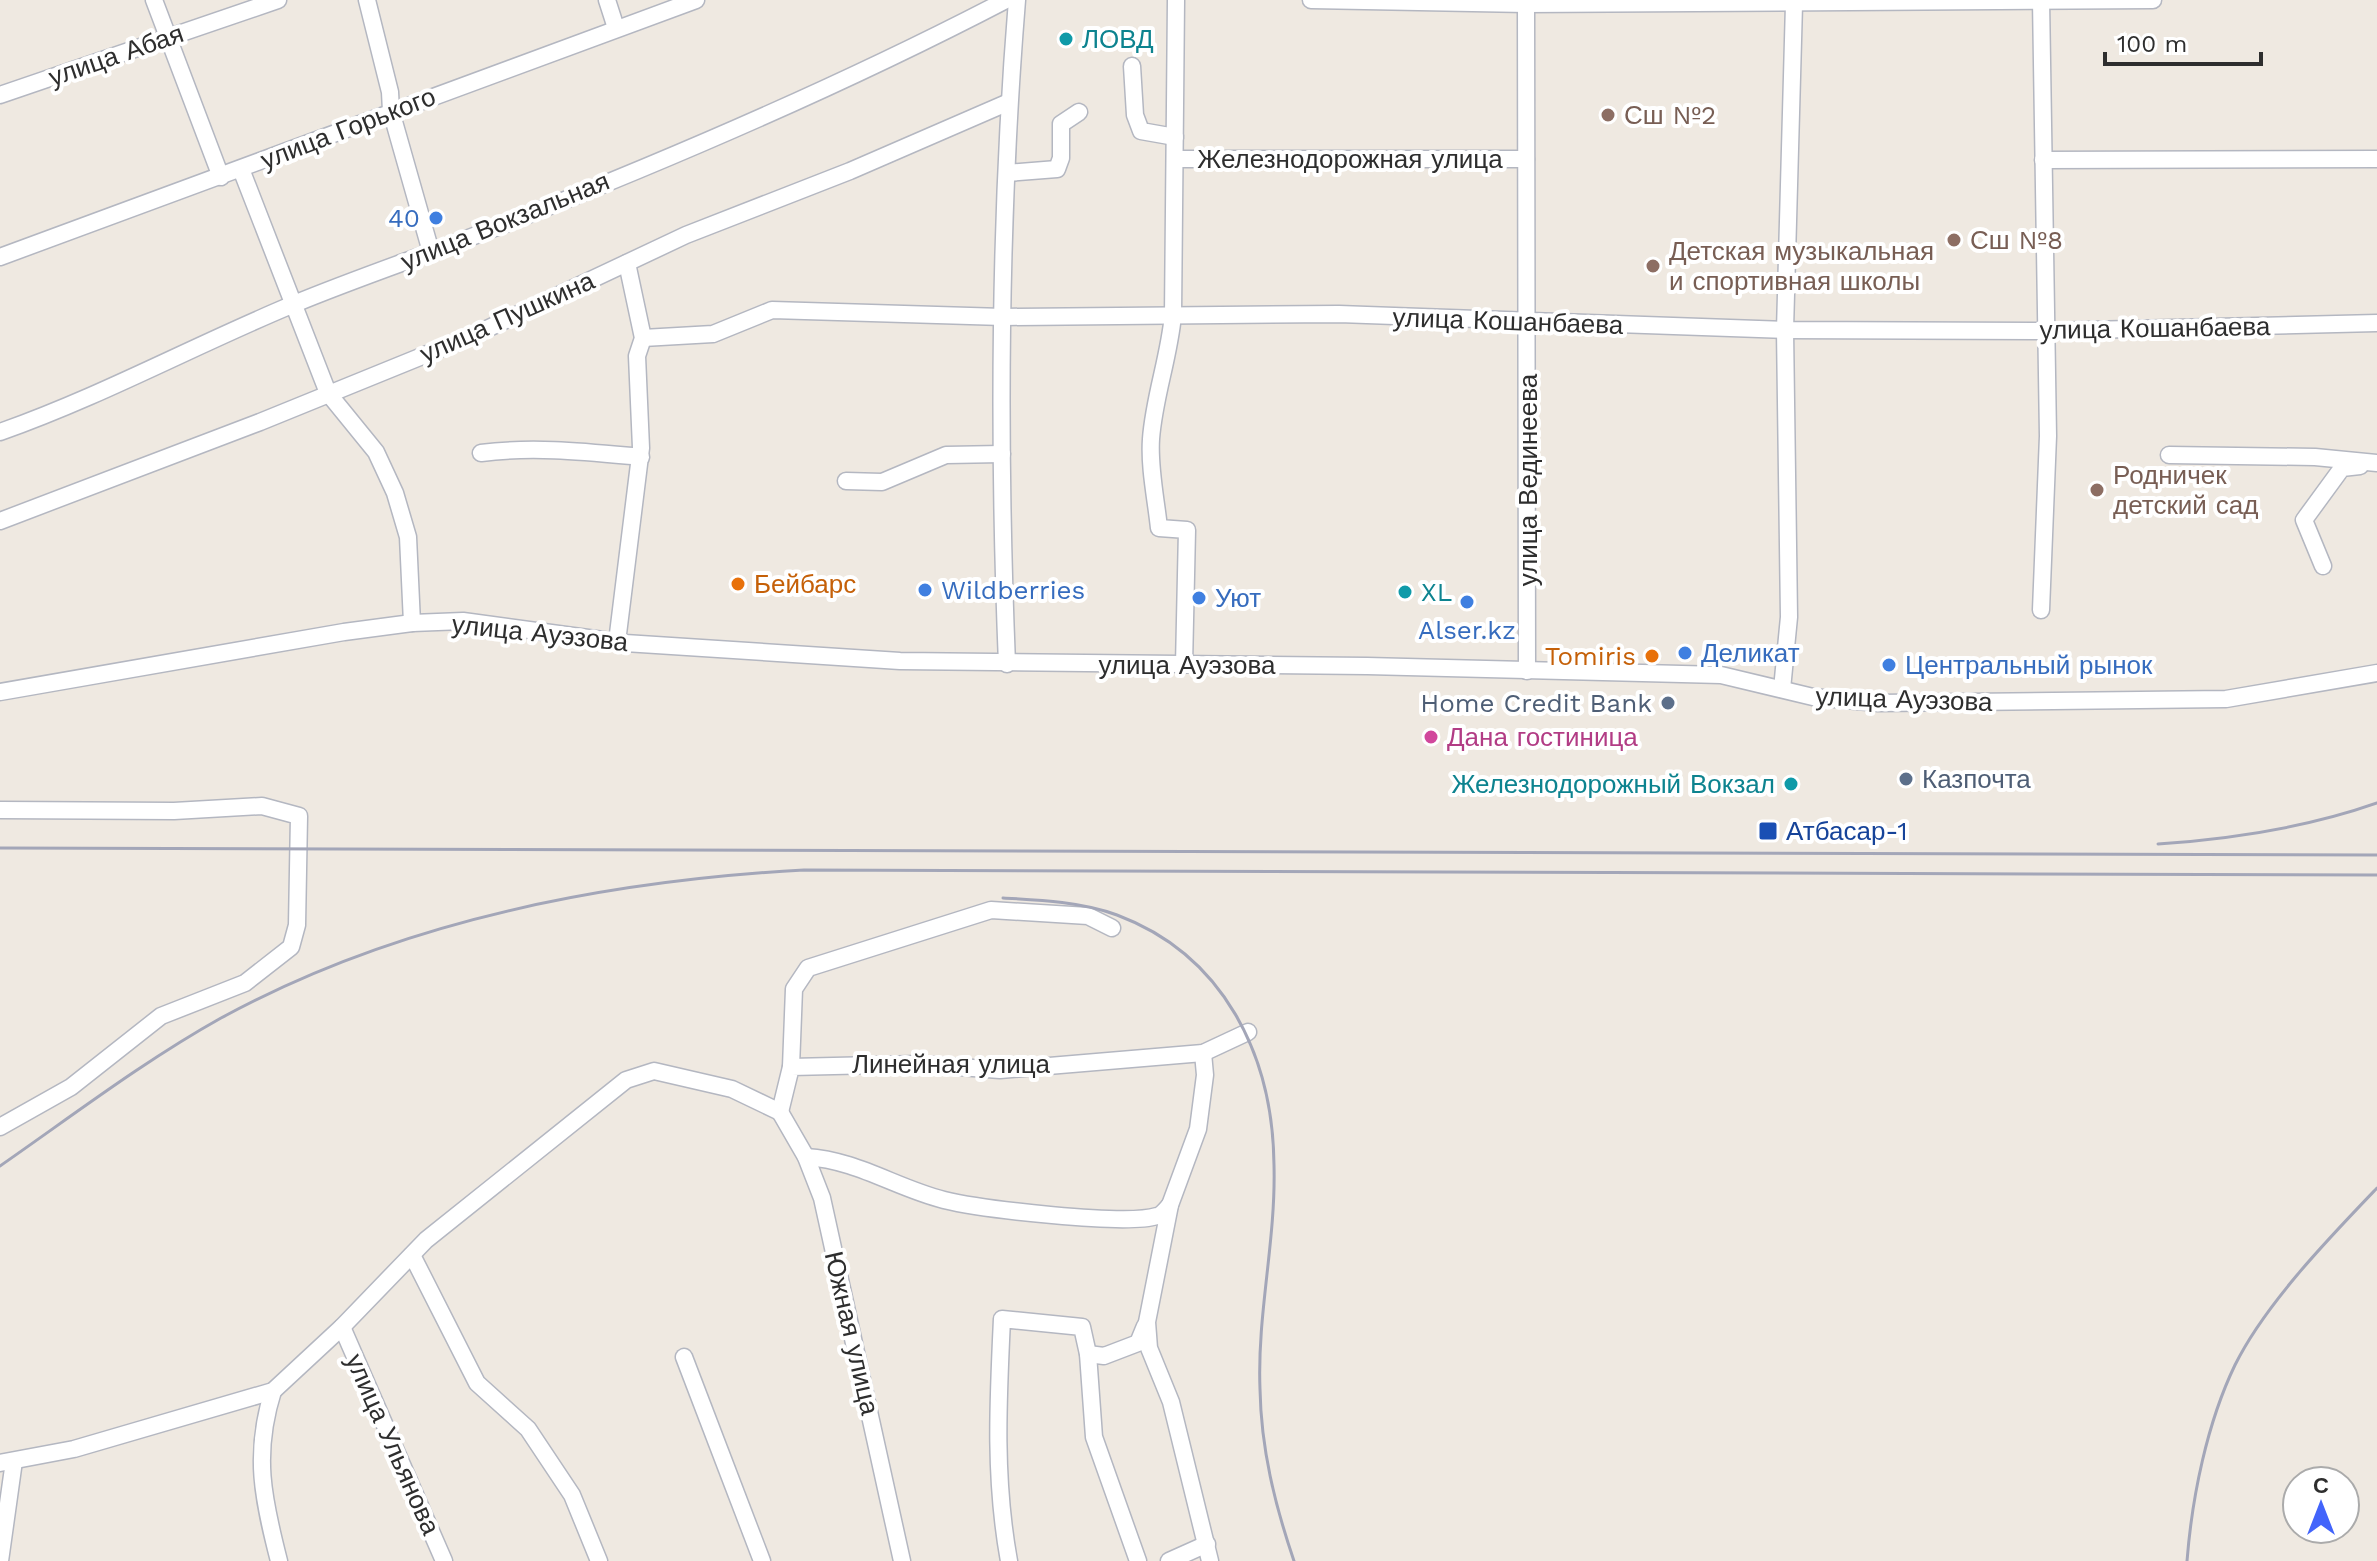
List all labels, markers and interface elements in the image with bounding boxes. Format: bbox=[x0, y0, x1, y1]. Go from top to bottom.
scale bar bbox=[2105, 16, 2261, 66]
street label: улица Абая bbox=[45, 18, 187, 92]
place label: ЛОВД bbox=[1082, 24, 1154, 54]
marker: ЛОВД bbox=[1057, 30, 1075, 48]
text: 100 m bbox=[2117, 30, 2187, 58]
street label: улица Горького bbox=[256, 81, 440, 175]
place label: Сш №2 bbox=[1624, 100, 1716, 130]
marker: Сш №2 bbox=[1599, 106, 1617, 124]
street label: Железнодорожная улица bbox=[1197, 144, 1503, 174]
street label: улица Вокзальная bbox=[397, 166, 613, 276]
place label: 40 bbox=[388, 203, 420, 233]
marker: 40 bbox=[427, 209, 445, 227]
place label: Сш №8 bbox=[1970, 225, 2063, 255]
marker: Сш №8 bbox=[1945, 231, 1963, 249]
place label: Детская музыкальная и спортивная школы bbox=[1669, 236, 1934, 296]
marker: Детская музыкальная и спортивная школы bbox=[1644, 257, 1662, 275]
street label: улица Пушкина bbox=[415, 265, 599, 369]
street label: улица Кошанбаева bbox=[1392, 302, 1624, 340]
street label: улица Кошанбаева bbox=[2039, 311, 2271, 345]
street label: улица Вединеева bbox=[1513, 373, 1543, 586]
place label: Родничек детский сад bbox=[2113, 460, 2258, 520]
marker: Родничек детский сад bbox=[2088, 481, 2106, 499]
place label: Бейбарс bbox=[754, 569, 856, 599]
marker: Бейбарс bbox=[729, 575, 747, 593]
place label: Wildberries bbox=[941, 575, 1085, 605]
place label: XL bbox=[1421, 577, 1452, 607]
marker: Wildberries bbox=[916, 581, 934, 599]
place label: Уют bbox=[1215, 583, 1261, 613]
marker: XL bbox=[1396, 583, 1414, 601]
marker: Уют bbox=[1190, 589, 1208, 607]
marker: Alser.kz bbox=[1458, 593, 1476, 611]
street label: улица Ауэзова bbox=[450, 609, 630, 657]
place label: Alser.kz bbox=[1418, 615, 1516, 645]
place label: Деликат bbox=[1701, 638, 1800, 668]
place label: Tomiris bbox=[1545, 641, 1636, 671]
marker: Деликат bbox=[1676, 644, 1694, 662]
marker: Tomiris bbox=[1643, 647, 1661, 665]
street label: улица Ауэзова bbox=[1098, 650, 1276, 680]
place label: Центральный рынок bbox=[1905, 650, 2153, 680]
marker: Центральный рынок bbox=[1880, 656, 1898, 674]
street label: улица Ауэзова bbox=[1815, 681, 1994, 717]
place label: Home Credit Bank bbox=[1420, 688, 1652, 718]
marker: Home Credit Bank bbox=[1659, 694, 1677, 712]
place label: Дана гостиница bbox=[1447, 722, 1638, 752]
marker: Дана гостиница bbox=[1422, 728, 1440, 746]
place label: Казпочта bbox=[1922, 764, 2031, 794]
place label: Железнодорожный Вокзал bbox=[1451, 769, 1775, 799]
marker: Казпочта bbox=[1897, 770, 1915, 788]
marker: Железнодорожный Вокзал bbox=[1782, 775, 1800, 793]
place label: Атбасар-1 bbox=[1786, 816, 1908, 846]
marker: Атбасар-1 bbox=[1757, 820, 1779, 842]
street label: Линейная улица bbox=[852, 1049, 1051, 1079]
street label: Южная улица bbox=[819, 1248, 886, 1418]
street label: улица Ульянова bbox=[340, 1349, 447, 1540]
north arrow bbox=[2281, 1465, 2361, 1545]
text: С bbox=[2313, 1473, 2329, 1498]

